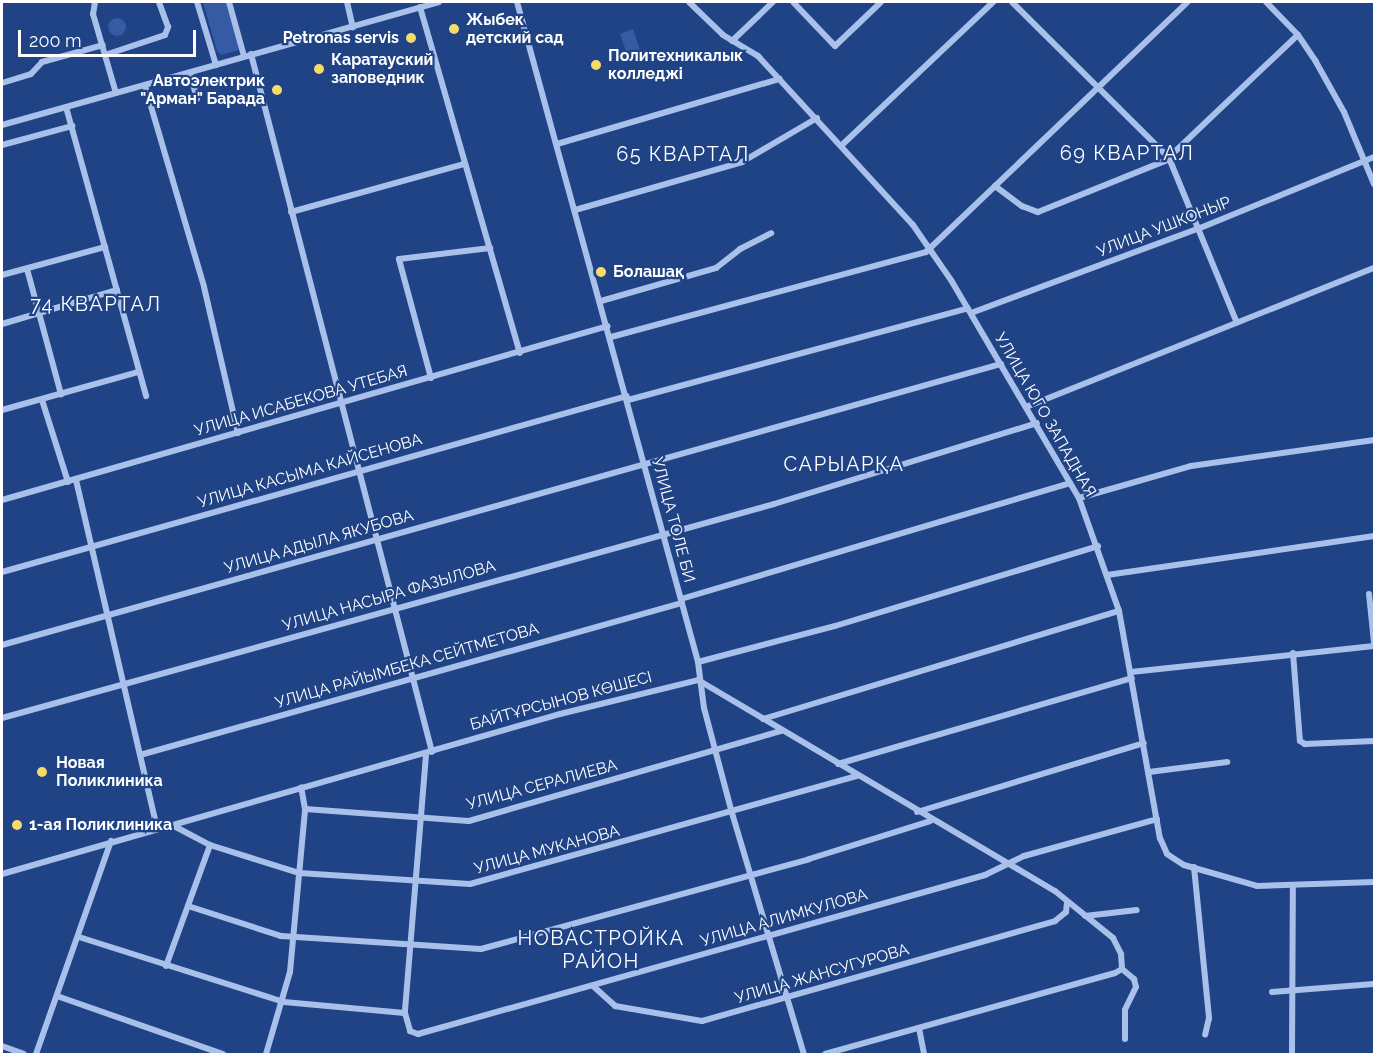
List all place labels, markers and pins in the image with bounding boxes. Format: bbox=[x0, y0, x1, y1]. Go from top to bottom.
place label: Жыбек детский сад bbox=[466, 10, 564, 48]
marker: Жыбек детский сад bbox=[447, 22, 461, 36]
place label: Petronas servis bbox=[283, 28, 399, 48]
marker: Petronas servis bbox=[404, 31, 418, 45]
place label: Политехникалык колледжі bbox=[608, 46, 743, 84]
place label: Каратауский заповедник bbox=[331, 50, 433, 88]
marker: Политехникалык колледжі bbox=[589, 58, 603, 72]
marker: Каратауский заповедник bbox=[312, 62, 326, 76]
place label: Автоэлектрик "Арман" Барада bbox=[140, 71, 265, 109]
marker: Автоэлектрик "Арман" Барада bbox=[270, 83, 284, 97]
place label: Болашақ bbox=[613, 262, 684, 282]
marker: Болашақ bbox=[594, 265, 608, 279]
place label: Новая Поликлиника bbox=[56, 753, 163, 791]
marker: Новая Поликлиника bbox=[33, 763, 51, 781]
place label: 1-ая Поликлиника bbox=[29, 815, 172, 835]
marker: 1-ая Поликлиника bbox=[10, 818, 24, 832]

